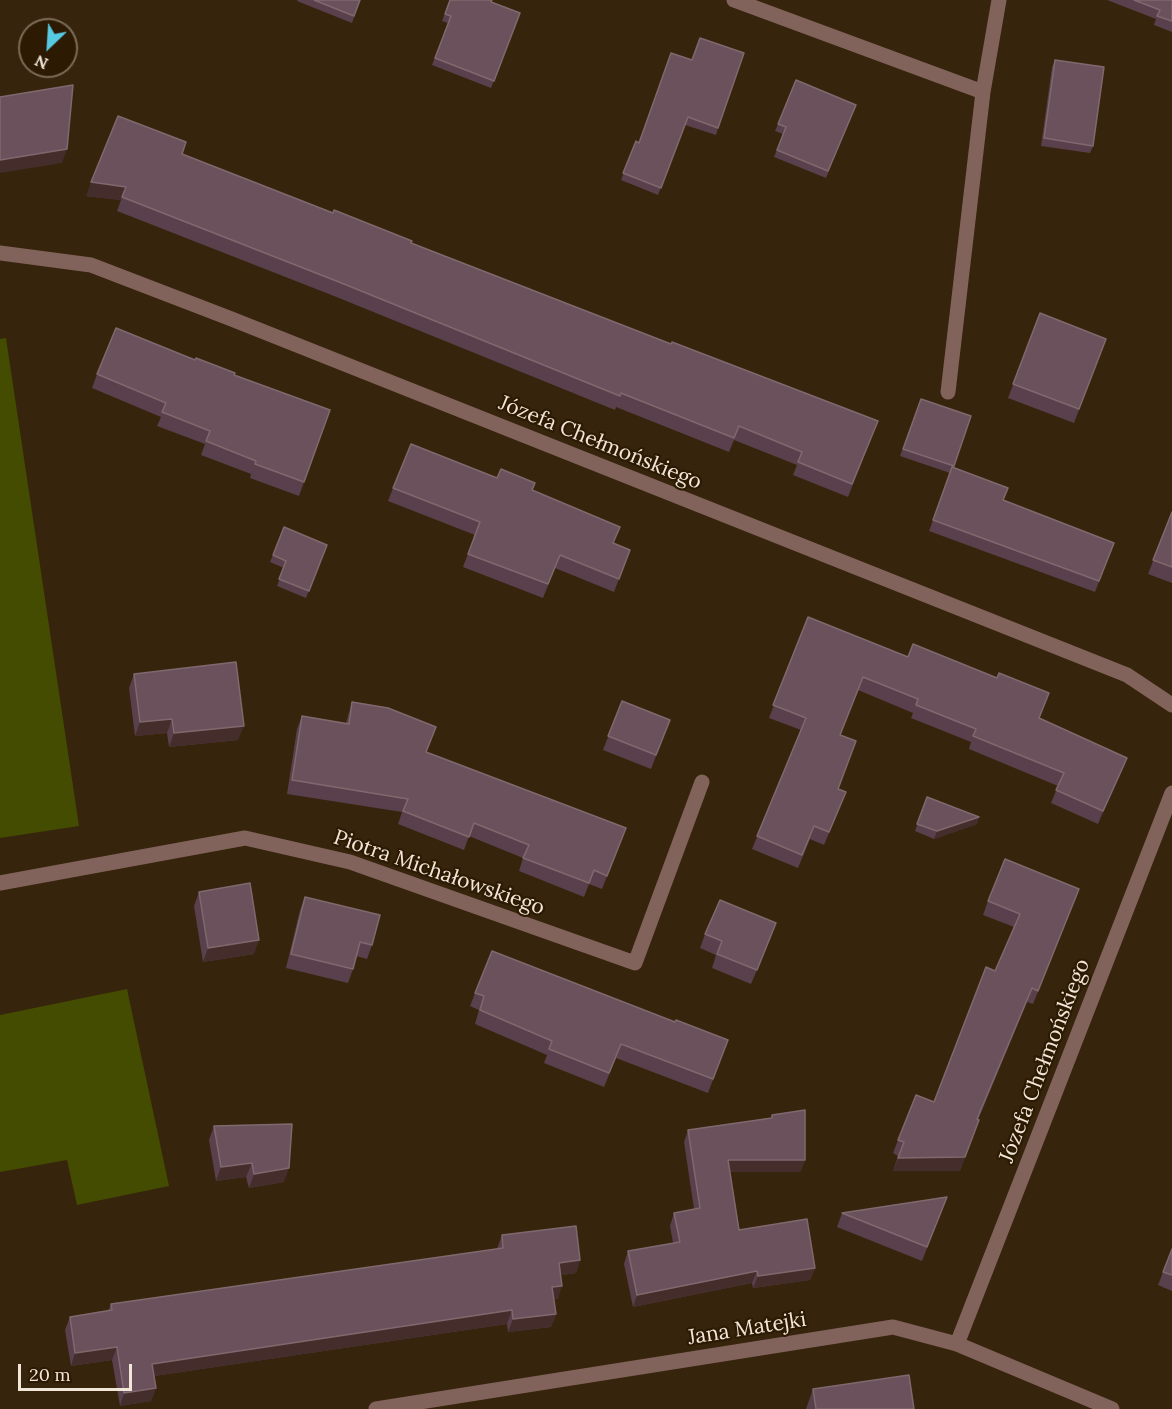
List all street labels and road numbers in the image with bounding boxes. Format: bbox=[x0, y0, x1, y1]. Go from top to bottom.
street label: Józefa Chełmońskiego bbox=[495, 391, 705, 495]
street label: Piotra Michałowskiego bbox=[330, 825, 548, 921]
street label: Józefa Chełmońskiego bbox=[994, 956, 1096, 1166]
street label: Jana Matejki bbox=[686, 1307, 808, 1351]

